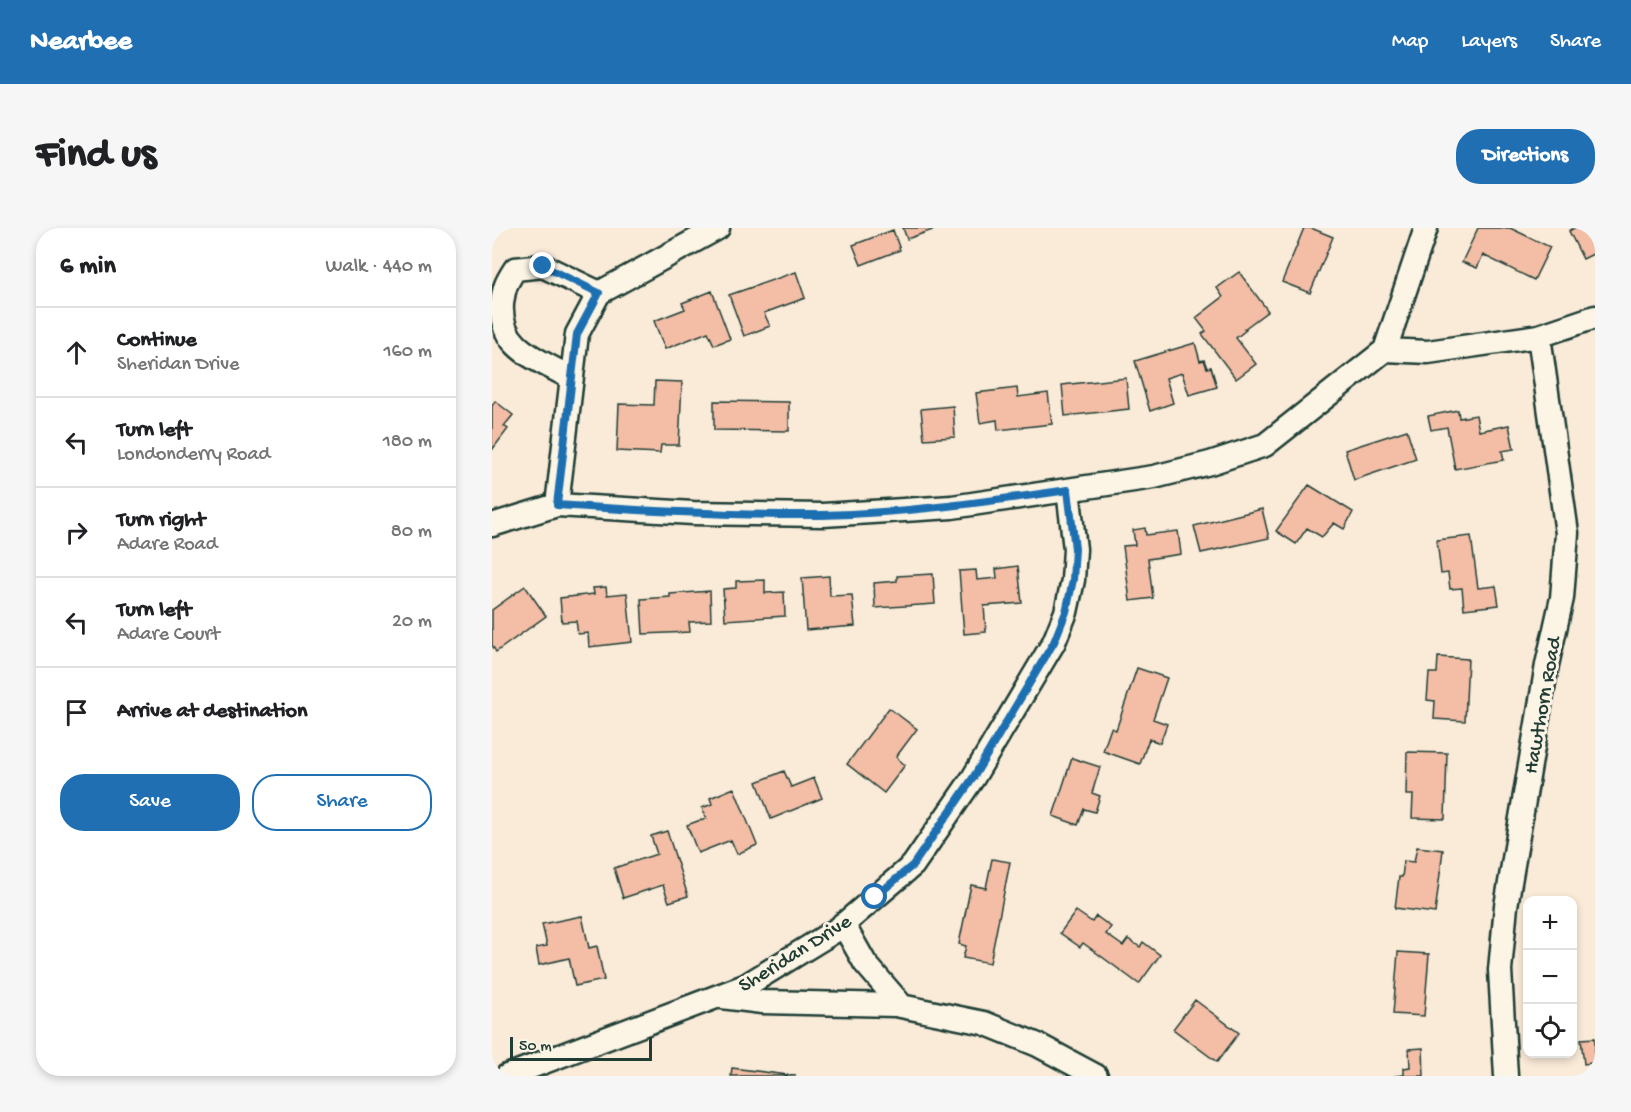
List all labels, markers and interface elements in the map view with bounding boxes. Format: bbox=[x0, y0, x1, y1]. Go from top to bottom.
text: Nearbee bbox=[30, 26, 132, 59]
text: Map bbox=[1392, 30, 1428, 55]
text: Layers bbox=[1461, 30, 1517, 55]
text: Share bbox=[1550, 30, 1601, 55]
button: Directions bbox=[1456, 129, 1595, 184]
text: Find us bbox=[36, 132, 156, 181]
text: 6 min bbox=[60, 252, 116, 283]
route end bbox=[529, 252, 555, 278]
text: Walk · 440 m bbox=[326, 256, 432, 279]
text: Continue bbox=[117, 328, 197, 354]
icon: ahead bbox=[60, 336, 93, 369]
text: 160 m bbox=[383, 341, 432, 364]
text: Sheridan Drive bbox=[117, 354, 239, 377]
text: Turn left bbox=[117, 418, 191, 444]
icon: left bbox=[60, 426, 93, 459]
text: 180 m bbox=[383, 431, 432, 454]
text: Londonderry Road bbox=[117, 444, 270, 467]
text: Turn right bbox=[117, 508, 205, 534]
icon: right bbox=[60, 516, 93, 549]
text: 80 m bbox=[391, 521, 432, 544]
text: Adare Road bbox=[117, 534, 217, 557]
text: Turn left bbox=[117, 598, 191, 624]
icon: left bbox=[60, 606, 93, 639]
text: 20 m bbox=[392, 611, 432, 634]
text: Adare Court bbox=[117, 624, 220, 647]
street label: Hawthorn Road bbox=[1520, 633, 1569, 776]
icon: arrive bbox=[60, 696, 93, 729]
text: Arrive at destination bbox=[117, 699, 307, 725]
button: Save bbox=[60, 774, 240, 831]
button: Share bbox=[252, 774, 432, 831]
route start bbox=[861, 883, 887, 909]
map controls bbox=[1523, 896, 1577, 1058]
button: + bbox=[1523, 896, 1577, 950]
street label: Sheridan Drive bbox=[735, 910, 858, 1000]
button: − bbox=[1523, 950, 1577, 1004]
button: locate bbox=[1523, 1004, 1577, 1058]
scale bar bbox=[510, 1034, 652, 1062]
text: 50 m bbox=[519, 1038, 552, 1057]

